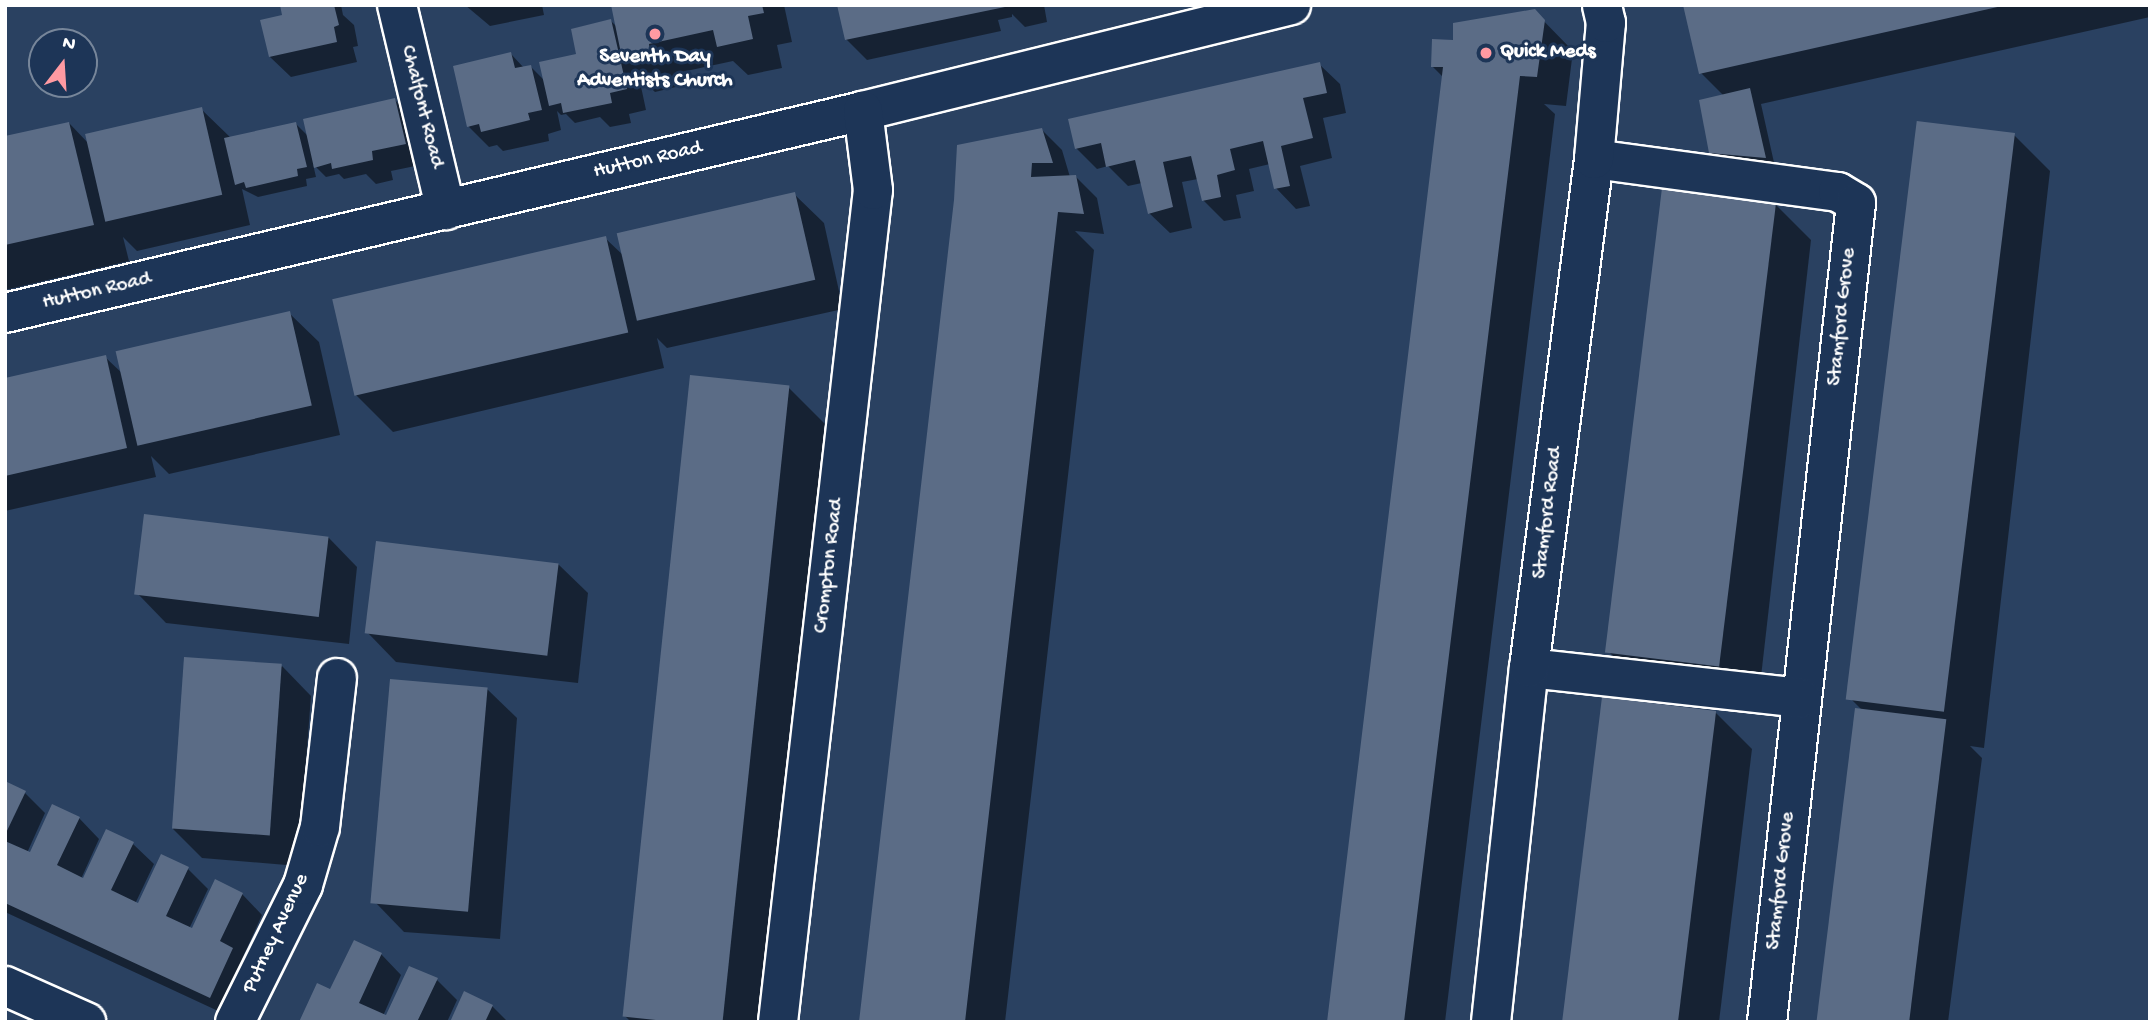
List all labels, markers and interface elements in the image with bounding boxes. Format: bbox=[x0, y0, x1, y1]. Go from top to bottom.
marker: Seventh Day Adventists Church bbox=[647, 26, 663, 42]
north arrow bbox=[28, 28, 98, 98]
text: N bbox=[59, 32, 78, 57]
place label: Quick Meds bbox=[1500, 40, 1595, 66]
street label: Chalfont Road bbox=[394, 43, 448, 171]
place label: Seventh Day Adventists Church bbox=[577, 45, 733, 95]
marker: Quick Meds bbox=[1478, 45, 1494, 61]
street label: Hutton Road bbox=[591, 136, 705, 186]
street label: Stamford Grove bbox=[1823, 247, 1863, 387]
street label: Hutton Road bbox=[40, 267, 154, 317]
street label: Stamford Road bbox=[1528, 446, 1570, 580]
street label: Crompton Road bbox=[809, 497, 851, 635]
street label: Stamford Grove bbox=[1762, 811, 1802, 951]
street label: Putney Avenue bbox=[238, 870, 316, 998]

